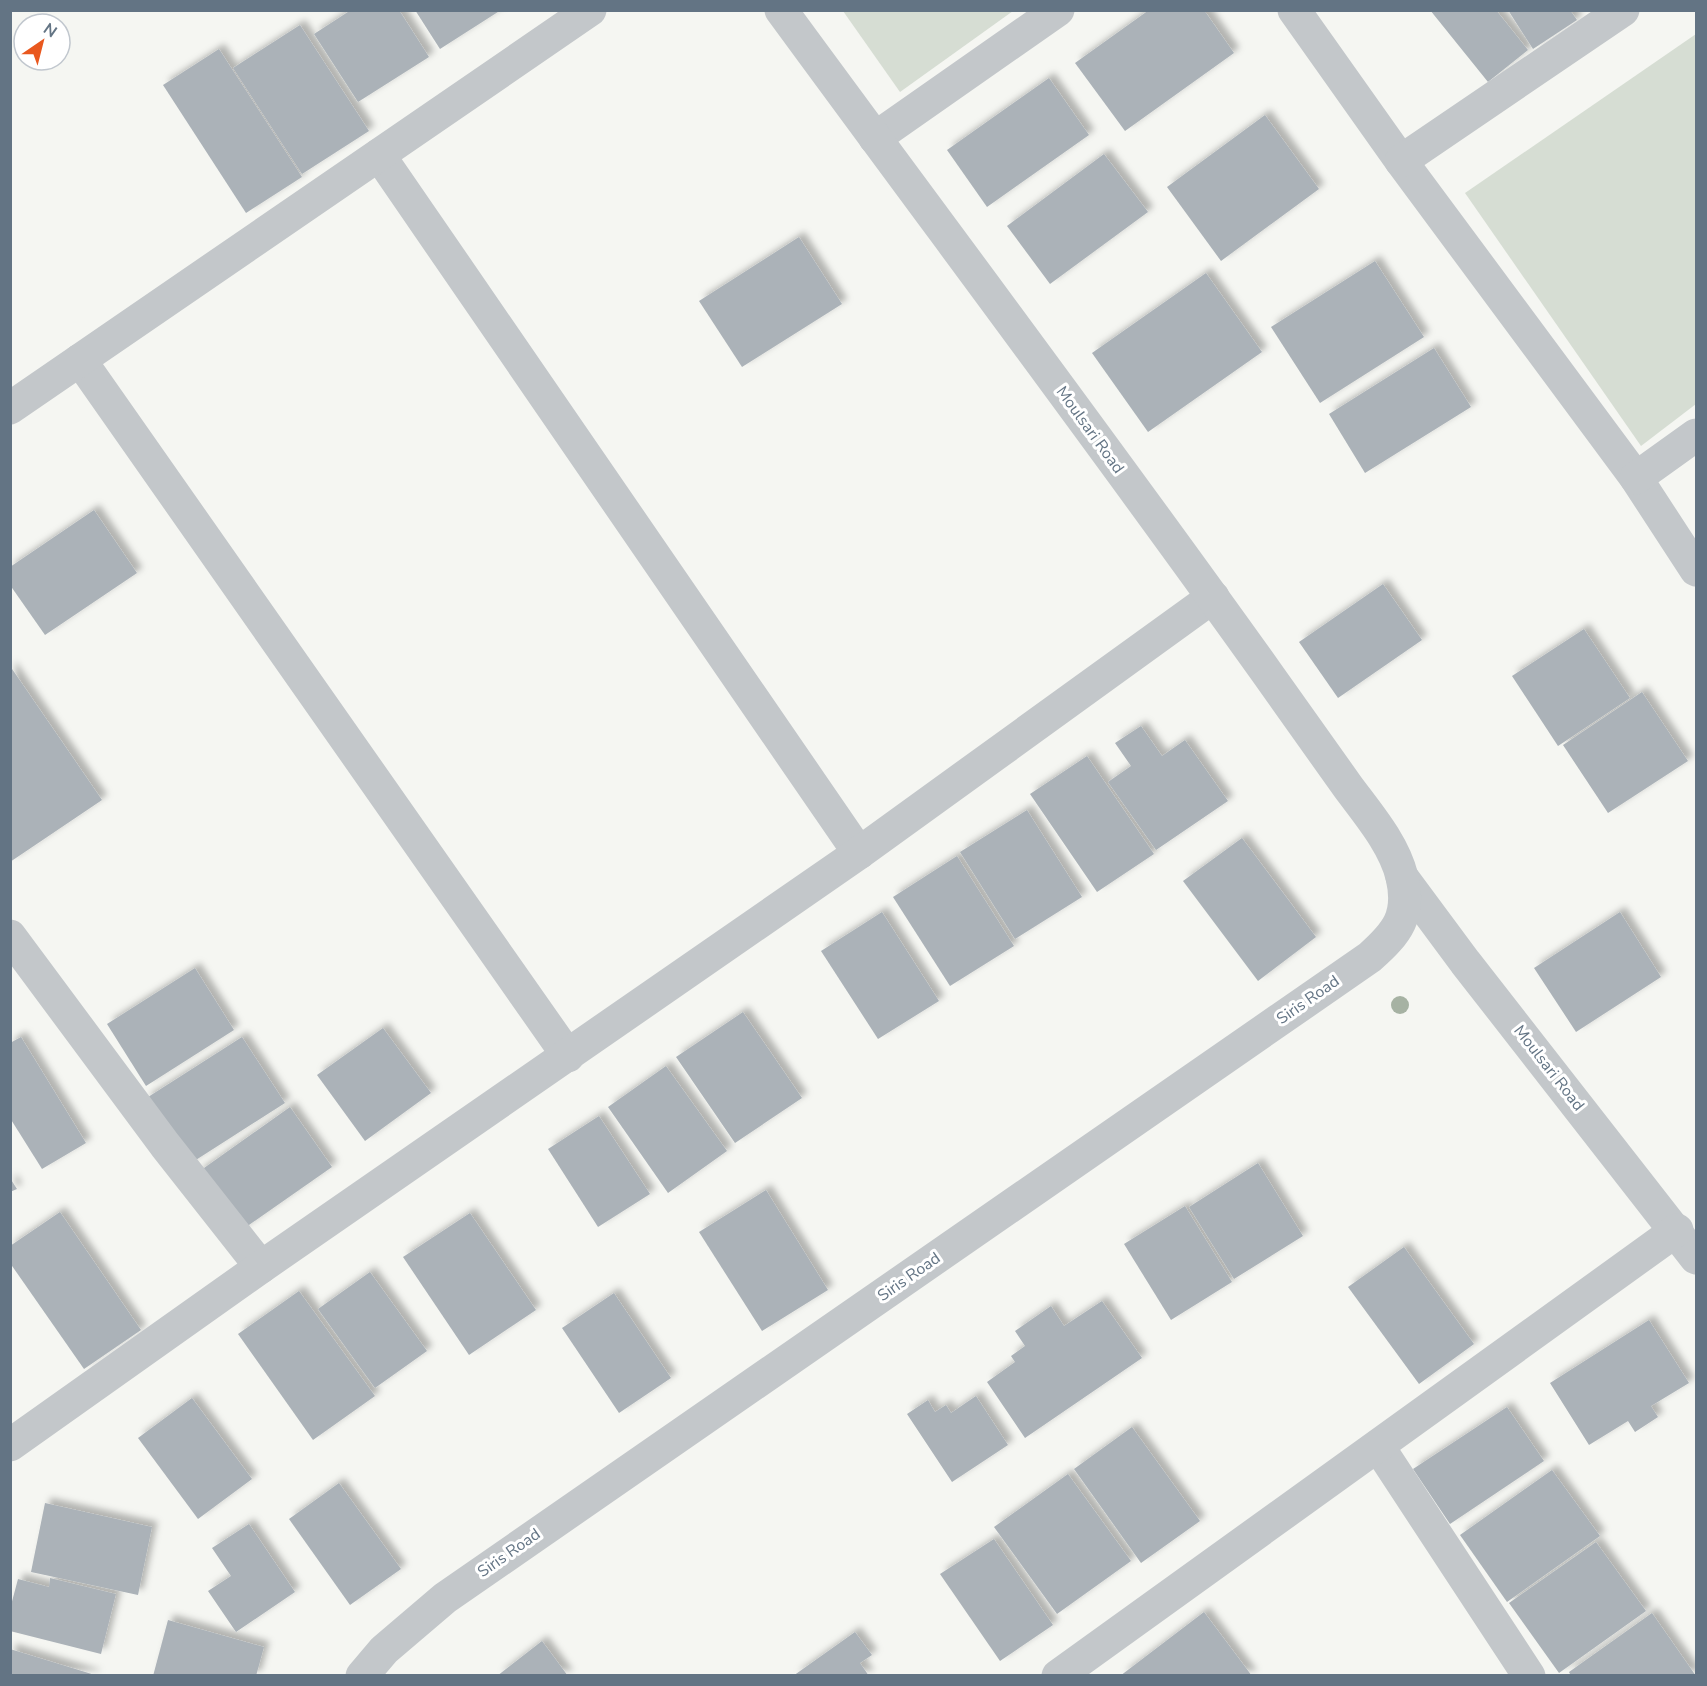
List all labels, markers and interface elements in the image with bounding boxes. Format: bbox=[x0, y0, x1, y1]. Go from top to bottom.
north arrow bbox=[12, 12, 72, 72]
text: N bbox=[39, 18, 61, 43]
street label: Moulsari Road bbox=[1051, 382, 1129, 478]
street label: Siris Road bbox=[1272, 970, 1344, 1030]
street label: Moulsari Road bbox=[1509, 1021, 1589, 1115]
street label: Siris Road bbox=[873, 1247, 945, 1307]
street label: Siris Road bbox=[473, 1523, 545, 1583]

